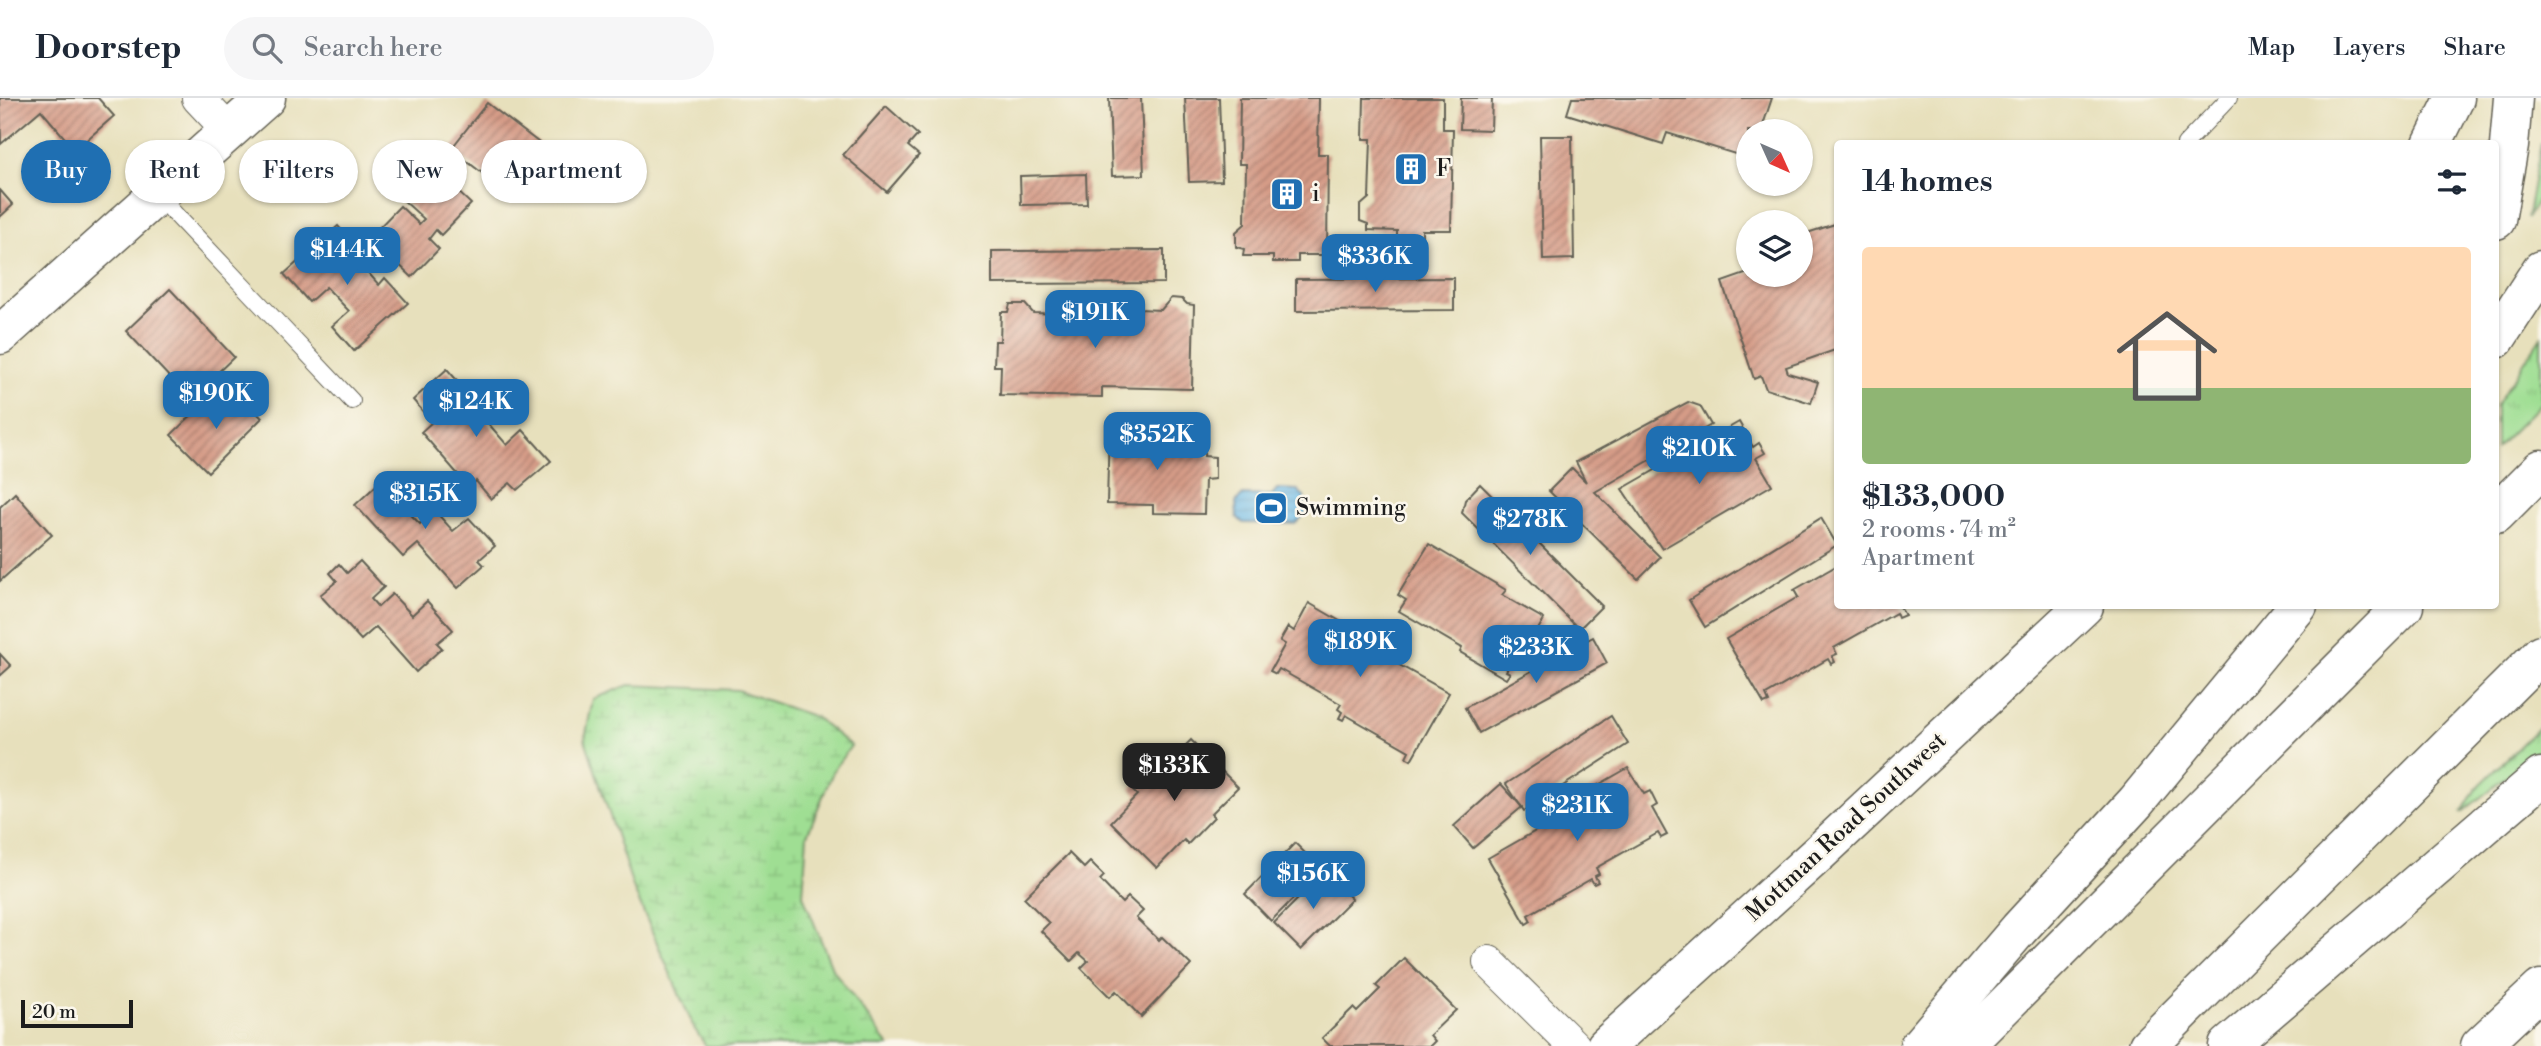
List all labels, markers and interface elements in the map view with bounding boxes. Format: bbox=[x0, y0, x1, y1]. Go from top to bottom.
search box bbox=[224, 17, 714, 80]
text: Doorstep bbox=[35, 28, 182, 69]
icon: search bbox=[248, 29, 286, 67]
text: Search here bbox=[304, 32, 443, 64]
text: Map bbox=[2248, 33, 2295, 63]
text: Layers bbox=[2333, 33, 2405, 63]
text: Share bbox=[2443, 33, 2506, 63]
north arrow bbox=[1736, 119, 1813, 196]
map controls bbox=[1736, 119, 1813, 287]
chip: Buy bbox=[21, 140, 111, 203]
chip: Rent bbox=[125, 140, 225, 203]
chip: Filters bbox=[239, 140, 358, 203]
chip: New bbox=[372, 140, 467, 203]
chip: Apartment bbox=[481, 140, 647, 203]
building icon: F bbox=[1392, 150, 1430, 188]
place label: F bbox=[1436, 155, 1451, 183]
text: 14 homes bbox=[1862, 163, 1993, 201]
icon: filters bbox=[2433, 163, 2471, 201]
building icon: i bbox=[1268, 175, 1306, 213]
place label: i bbox=[1312, 180, 1320, 208]
button: layers bbox=[1736, 210, 1813, 287]
pin: $144K bbox=[298, 228, 396, 287]
pin: $336K bbox=[1326, 234, 1424, 294]
text: $144K bbox=[310, 236, 384, 264]
text: $336K bbox=[1338, 243, 1412, 271]
pin: $191K bbox=[1046, 290, 1144, 350]
icon: home bbox=[2104, 293, 2230, 419]
text: $191K bbox=[1061, 299, 1129, 327]
pin: $190K bbox=[167, 372, 265, 431]
text: $190K bbox=[179, 380, 253, 408]
pin: $124K bbox=[427, 380, 525, 439]
text: $124K bbox=[439, 388, 513, 416]
pin: $352K bbox=[1108, 412, 1206, 472]
text: $352K bbox=[1120, 421, 1194, 449]
pin: $210K bbox=[1650, 426, 1748, 486]
text: $210K bbox=[1662, 435, 1736, 463]
pin: $315K bbox=[376, 472, 474, 531]
text: $133,000 bbox=[1862, 478, 2005, 516]
text: $315K bbox=[390, 480, 460, 508]
sports icon: Swimming bbox=[1252, 489, 1290, 527]
place label: Swimming bbox=[1296, 494, 1406, 522]
pin: $278K bbox=[1481, 498, 1579, 557]
text: $278K bbox=[1493, 506, 1567, 534]
text: 2 rooms · 74 m² bbox=[1862, 516, 2016, 544]
text: Apartment bbox=[1862, 544, 1975, 572]
pin: $189K bbox=[1311, 620, 1409, 679]
pin: $233K bbox=[1487, 626, 1585, 685]
text: $189K bbox=[1324, 628, 1396, 656]
text: $233K bbox=[1499, 634, 1573, 662]
street label: Mottman Road Southwest bbox=[1740, 727, 1952, 927]
pin: $133K bbox=[1125, 744, 1223, 803]
text: $133K bbox=[1138, 752, 1210, 780]
pin: $231K bbox=[1528, 784, 1626, 843]
text: $231K bbox=[1541, 792, 1613, 820]
pin: $156K bbox=[1264, 852, 1362, 911]
text: $156K bbox=[1277, 860, 1349, 888]
scale bar bbox=[21, 997, 133, 1029]
text: 20 m bbox=[32, 1000, 76, 1024]

